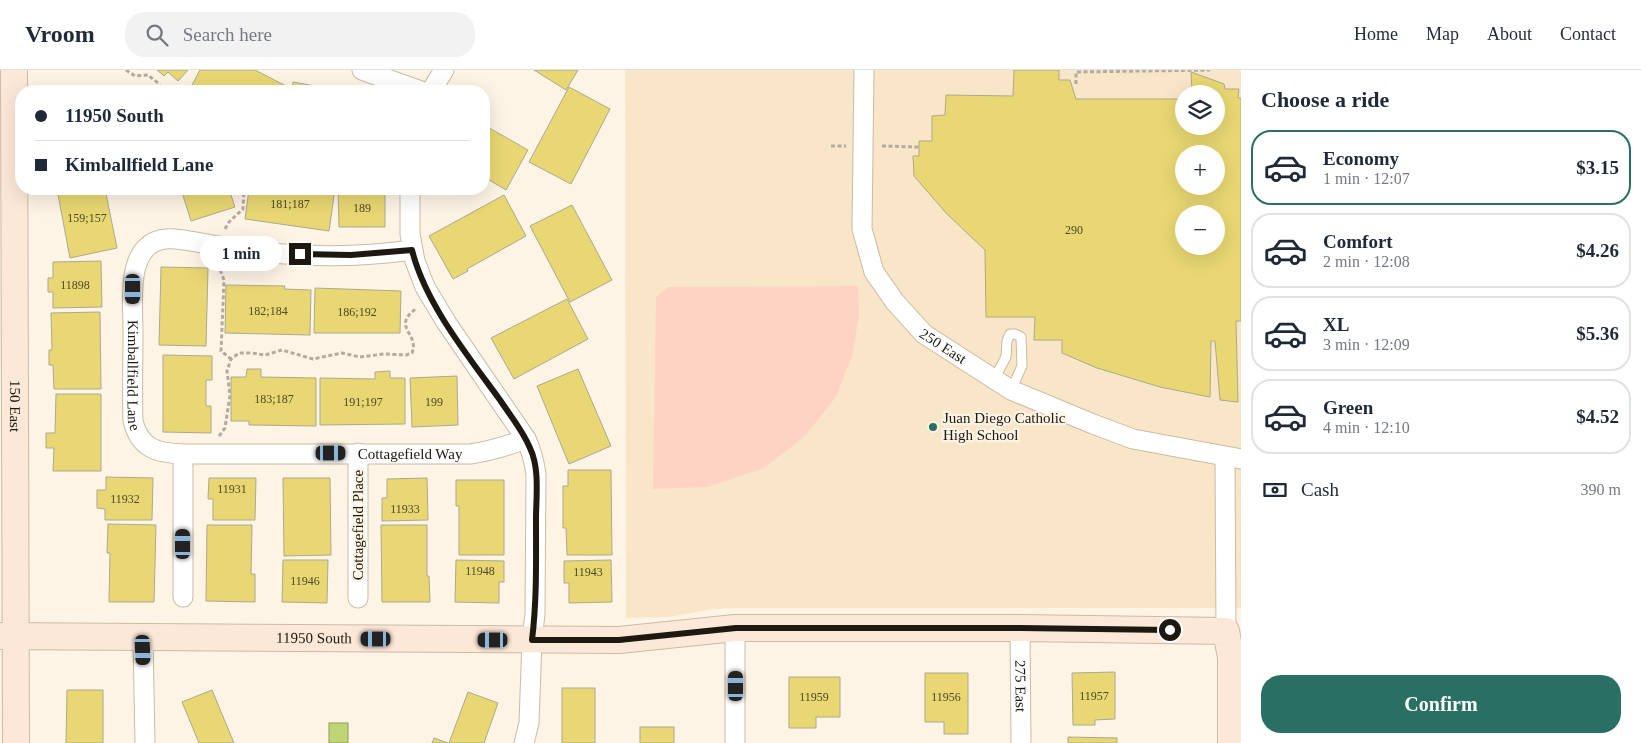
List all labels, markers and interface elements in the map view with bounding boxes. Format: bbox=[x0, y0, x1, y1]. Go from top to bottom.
search box bbox=[125, 12, 475, 57]
text: Vroom bbox=[25, 21, 95, 47]
icon: search bbox=[143, 21, 171, 49]
text: Search here bbox=[183, 24, 272, 45]
text: Home bbox=[1354, 24, 1398, 44]
text: Map bbox=[1426, 24, 1459, 44]
text: About bbox=[1487, 24, 1532, 44]
text: Contact bbox=[1560, 24, 1616, 44]
map controls bbox=[1175, 85, 1225, 255]
button: layers bbox=[1175, 85, 1225, 135]
text: Choose a ride bbox=[1261, 87, 1389, 112]
text: 11950 South bbox=[65, 105, 164, 126]
button: + bbox=[1175, 145, 1225, 195]
icon: car bbox=[1263, 145, 1308, 190]
text: Economy bbox=[1323, 148, 1399, 169]
text: Kimballfield Lane bbox=[65, 154, 213, 175]
text: $3.15 bbox=[1576, 157, 1619, 178]
text: 1 min · 12:07 bbox=[1323, 170, 1410, 187]
house number: 181;187 bbox=[270, 197, 310, 211]
house number: 189 bbox=[353, 201, 371, 215]
button: − bbox=[1175, 205, 1225, 255]
house number: 159;157 bbox=[67, 211, 107, 225]
house number: 290 bbox=[1065, 223, 1083, 237]
icon: car bbox=[1263, 228, 1308, 273]
text: Comfort bbox=[1323, 231, 1393, 252]
callout: 1 min bbox=[200, 236, 282, 272]
text: $4.26 bbox=[1576, 240, 1619, 261]
route end bbox=[289, 243, 311, 265]
text: 1 min bbox=[222, 245, 260, 262]
text: 2 min · 12:08 bbox=[1323, 253, 1410, 270]
car bbox=[125, 274, 140, 304]
house number: 11898 bbox=[60, 278, 90, 292]
house number: 182;184 bbox=[248, 304, 288, 318]
house number: 186;192 bbox=[337, 305, 377, 319]
icon: car bbox=[1263, 311, 1308, 356]
text: XL bbox=[1323, 314, 1349, 335]
street label: Kimballfield Lane bbox=[125, 320, 144, 433]
text: $5.36 bbox=[1576, 323, 1619, 344]
street label: 250 East bbox=[917, 325, 970, 367]
text: 3 min · 12:09 bbox=[1323, 336, 1410, 353]
street label: 150 East bbox=[7, 380, 23, 433]
house number: 183;187 bbox=[254, 392, 294, 406]
icon: car bbox=[1263, 394, 1308, 439]
house number: 191;197 bbox=[343, 395, 383, 409]
house number: 199 bbox=[425, 395, 443, 409]
text: Green bbox=[1323, 397, 1373, 418]
text: $4.52 bbox=[1576, 406, 1619, 427]
place label: Juan Diego Catholic High School bbox=[943, 410, 1066, 443]
text: 4 min · 12:10 bbox=[1323, 419, 1410, 436]
marker: Juan Diego Catholic High School bbox=[927, 421, 939, 433]
car bbox=[316, 446, 346, 461]
street label: Cottagefield Way bbox=[358, 446, 463, 462]
street label: Cottagefield Place bbox=[350, 469, 366, 580]
icon: cash bbox=[1261, 476, 1289, 504]
text: Cash bbox=[1301, 479, 1339, 500]
text: 390 m bbox=[1581, 481, 1621, 498]
house number: 11931 bbox=[217, 482, 247, 496]
house number: 11932 bbox=[110, 492, 140, 506]
house number: 11933 bbox=[390, 502, 420, 516]
car bbox=[175, 529, 190, 559]
house number: 11948 bbox=[465, 564, 495, 578]
house number: 11943 bbox=[573, 565, 603, 579]
house number: 11946 bbox=[290, 574, 320, 588]
route start bbox=[1159, 619, 1181, 641]
street label: 11950 South bbox=[276, 630, 352, 646]
car bbox=[361, 632, 391, 647]
car bbox=[478, 633, 508, 648]
car bbox=[134, 635, 151, 665]
street label: 275 East bbox=[1012, 660, 1029, 713]
car bbox=[728, 671, 743, 701]
button: Confirm bbox=[1261, 675, 1621, 733]
house number: 11957 bbox=[1079, 689, 1109, 703]
house number: 11959 bbox=[799, 690, 829, 704]
house number: 11956 bbox=[931, 690, 961, 704]

